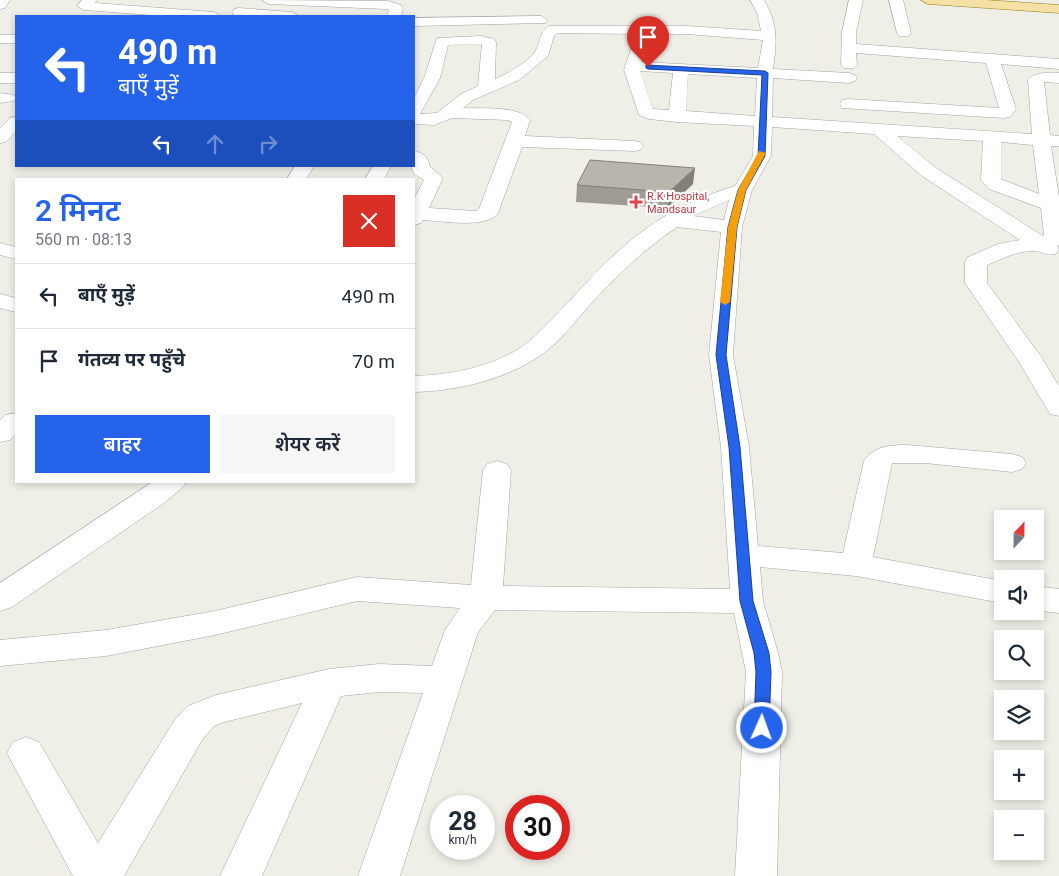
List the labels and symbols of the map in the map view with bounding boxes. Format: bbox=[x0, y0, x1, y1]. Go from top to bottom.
pin bbox=[627, 16, 669, 67]
place label: R.K Hospital, Mandsaur bbox=[647, 190, 709, 216]
marker: R.K Hospital, Mandsaur bbox=[629, 195, 643, 209]
north arrow bbox=[994, 510, 1044, 560]
position arrow bbox=[735, 701, 787, 753]
speed limit sign: 30 bbox=[505, 795, 570, 860]

